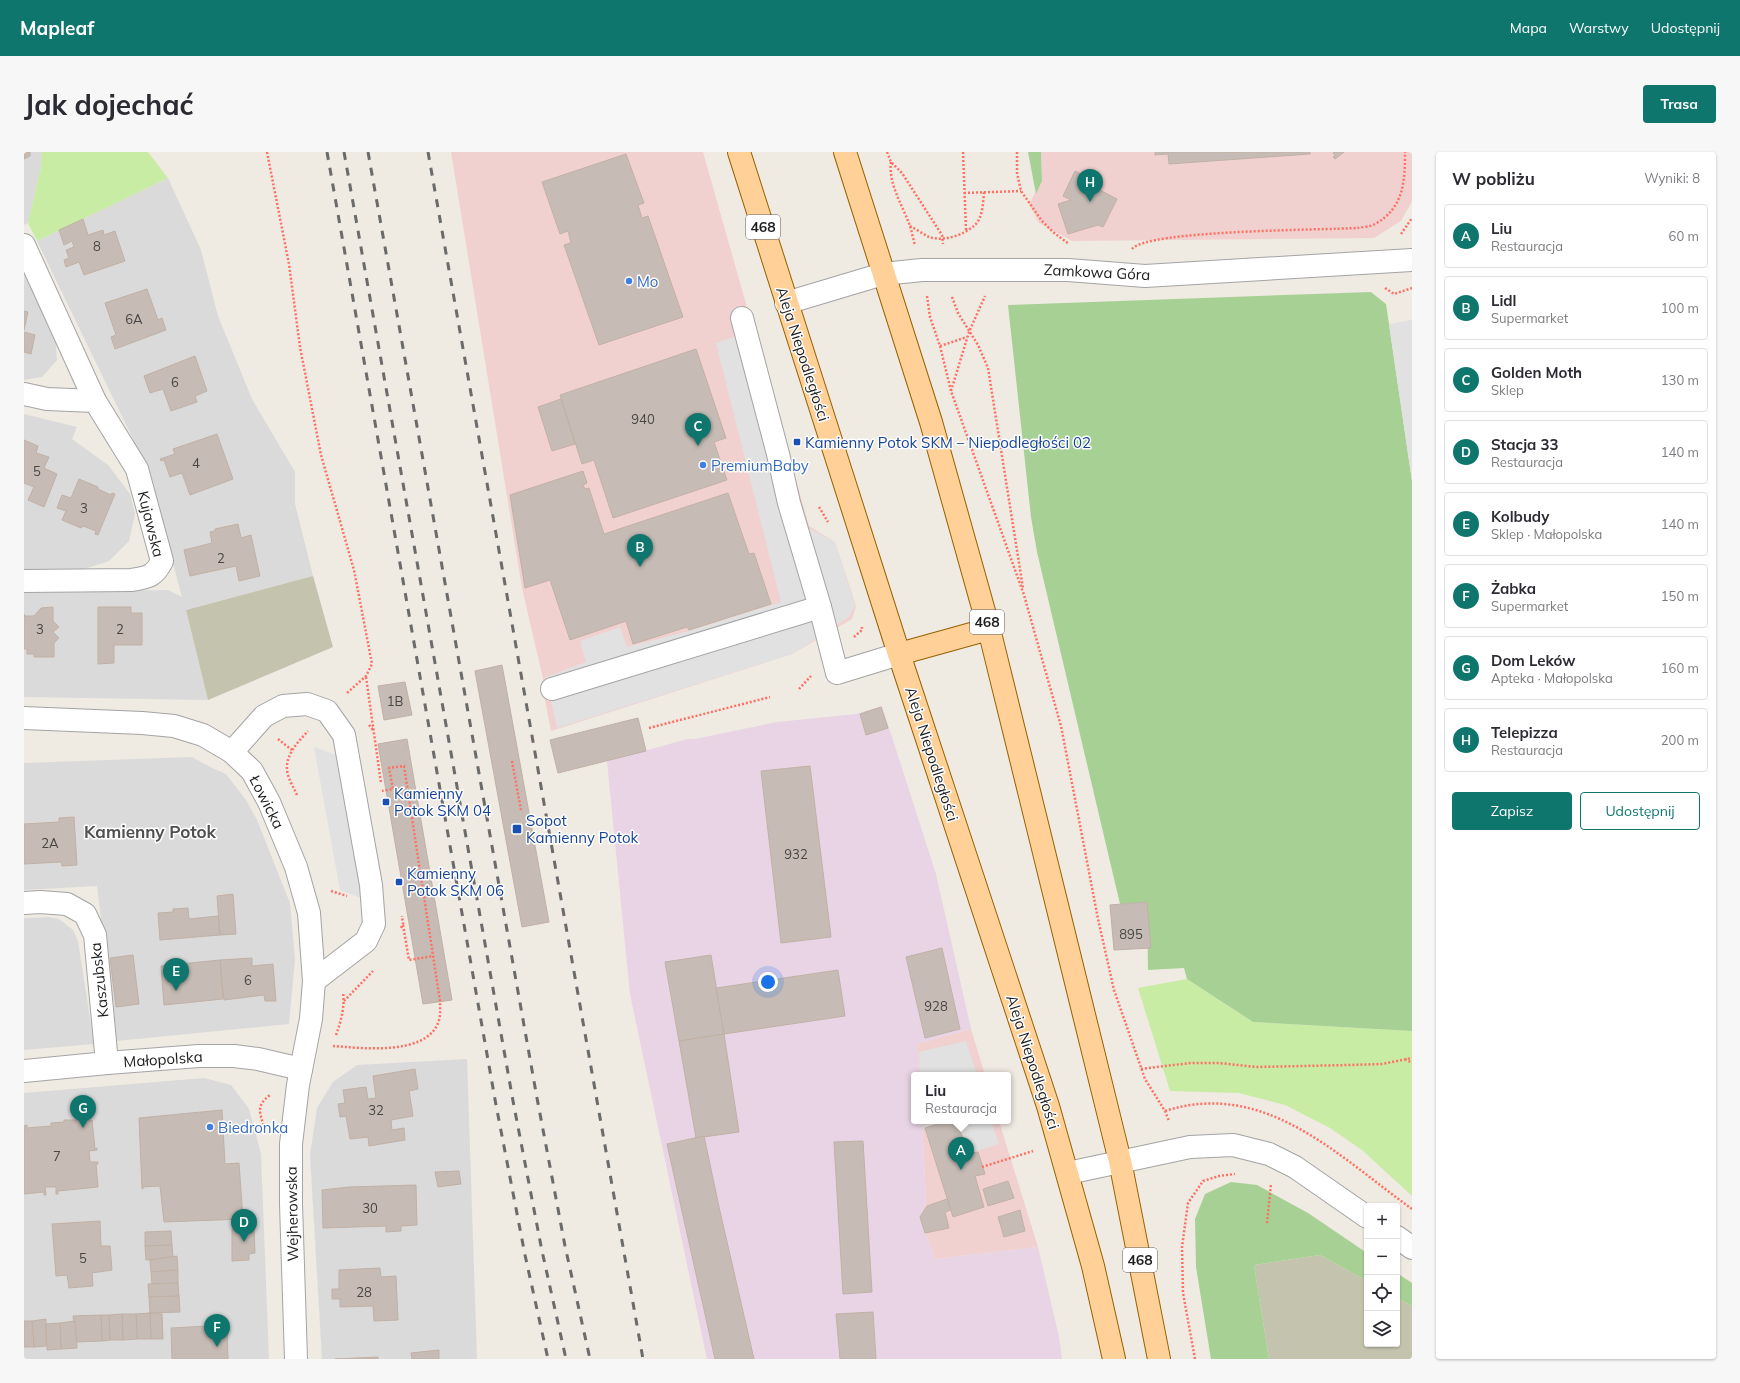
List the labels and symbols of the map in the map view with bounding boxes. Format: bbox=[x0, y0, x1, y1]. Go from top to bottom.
pin: H bbox=[1077, 169, 1103, 202]
road number: 468 bbox=[746, 215, 780, 239]
house number: 8 bbox=[93, 238, 101, 254]
street label: Zamkowa Góra bbox=[1043, 260, 1151, 284]
place label: Mo bbox=[637, 272, 658, 291]
marker: Mo bbox=[624, 276, 634, 286]
street label: Aleja Niepodległości bbox=[772, 284, 834, 424]
house number: 6A bbox=[125, 311, 143, 327]
house number: 6 bbox=[171, 374, 179, 390]
house number: 940 bbox=[631, 411, 655, 427]
pin: C bbox=[685, 413, 711, 446]
place label: Kamienny Potok SKM – Niepodległości 02 bbox=[805, 433, 1091, 452]
marker: Kamienny Potok SKM – Niepodległości 02 bbox=[792, 437, 802, 447]
house number: 4 bbox=[192, 455, 200, 471]
place label: PremiumBaby bbox=[711, 456, 809, 475]
marker: PremiumBaby bbox=[698, 460, 708, 470]
house number: 5 bbox=[33, 463, 41, 479]
street label: Kujawska bbox=[134, 489, 168, 559]
house number: 3 bbox=[80, 500, 88, 516]
pin: B bbox=[627, 534, 653, 567]
house number: 2 bbox=[217, 550, 225, 566]
road number: 468 bbox=[970, 610, 1004, 634]
house number: 3 bbox=[36, 621, 44, 637]
house number: 2 bbox=[116, 621, 124, 637]
street label: Aleja Niepodległości bbox=[901, 684, 963, 824]
house number: 1B bbox=[387, 693, 403, 709]
street label: Łowicka bbox=[245, 771, 288, 832]
place label: Kamienny Potok SKM 04 bbox=[394, 784, 491, 820]
marker: Kamienny Potok SKM 04 bbox=[381, 797, 391, 807]
place label: Sopot Kamienny Potok bbox=[526, 811, 638, 847]
district label: Kamienny Potok bbox=[84, 821, 217, 842]
marker: Sopot Kamienny Potok bbox=[511, 823, 523, 835]
house number: 2A bbox=[41, 835, 59, 851]
house number: 932 bbox=[784, 846, 808, 862]
place label: Kamienny Potok SKM 06 bbox=[407, 864, 504, 900]
marker: Kamienny Potok SKM 06 bbox=[394, 877, 404, 887]
house number: 895 bbox=[1119, 926, 1143, 942]
street label: Kaszubska bbox=[86, 942, 112, 1018]
pin: E bbox=[163, 958, 189, 991]
house number: 6 bbox=[244, 972, 252, 988]
your location bbox=[758, 972, 778, 992]
street label: Aleja Niepodległości bbox=[1002, 992, 1064, 1132]
house number: 928 bbox=[924, 998, 948, 1014]
street label: Małopolska bbox=[123, 1047, 203, 1071]
pin: G bbox=[70, 1095, 96, 1128]
house number: 32 bbox=[368, 1102, 384, 1118]
place label: Biedronka bbox=[218, 1118, 288, 1137]
marker: Biedronka bbox=[205, 1122, 215, 1132]
pin: A bbox=[948, 1137, 974, 1170]
house number: 7 bbox=[53, 1148, 61, 1164]
street label: Wejherowska bbox=[282, 1166, 302, 1262]
house number: 30 bbox=[362, 1200, 378, 1216]
pin: D bbox=[231, 1209, 257, 1242]
road number: 468 bbox=[1123, 1248, 1157, 1272]
house number: 5 bbox=[79, 1250, 87, 1266]
house number: 28 bbox=[356, 1284, 372, 1300]
pin: F bbox=[204, 1314, 230, 1347]

